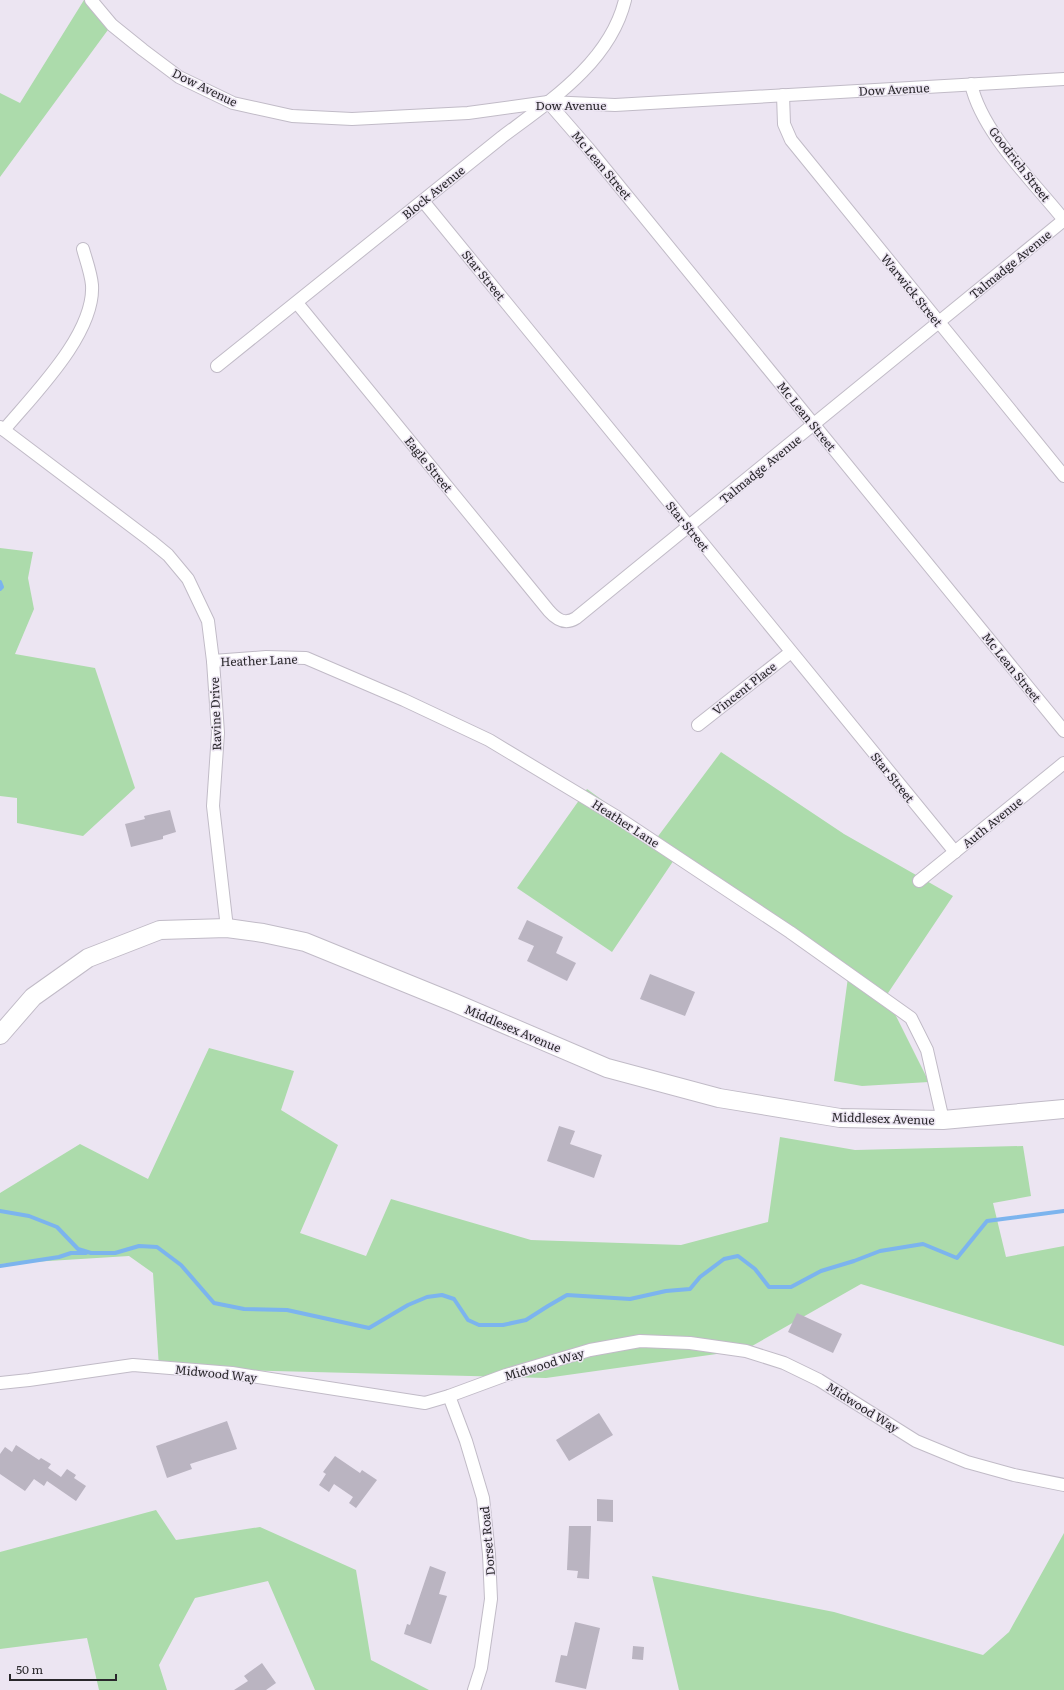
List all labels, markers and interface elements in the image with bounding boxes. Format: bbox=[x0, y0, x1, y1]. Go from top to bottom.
street label: Dow Avenue bbox=[169, 63, 241, 111]
street label: Dow Avenue bbox=[858, 78, 930, 100]
street label: Dow Avenue bbox=[536, 96, 606, 114]
street label: Goodrich Street bbox=[985, 123, 1055, 205]
street label: Mc Lean Street bbox=[568, 127, 636, 203]
street label: Block Avenue bbox=[398, 161, 468, 223]
street label: Talmadge Avenue bbox=[965, 225, 1055, 303]
street label: Star Street bbox=[458, 246, 510, 304]
street label: Warwick Street bbox=[877, 250, 947, 330]
street label: Mc Lean Street bbox=[773, 377, 841, 455]
street label: Talmadge Avenue bbox=[715, 430, 805, 508]
street label: Eagle Street bbox=[401, 432, 457, 496]
street label: Star Street bbox=[662, 497, 714, 555]
street label: Mc Lean Street bbox=[978, 628, 1046, 706]
street label: Heather Lane bbox=[220, 650, 298, 670]
street label: Vincent Place bbox=[708, 657, 780, 719]
street label: Ravine Drive bbox=[205, 677, 225, 751]
street label: Star Street bbox=[867, 748, 919, 806]
street label: Auth Avenue bbox=[958, 792, 1026, 852]
street label: Heather Lane bbox=[589, 794, 663, 852]
street label: Middlesex Avenue bbox=[462, 1000, 564, 1056]
street label: Middlesex Avenue bbox=[831, 1107, 935, 1129]
street label: Midwood Way bbox=[502, 1343, 586, 1385]
street label: Midwood Way bbox=[174, 1360, 258, 1386]
street label: Midwood Way bbox=[823, 1377, 903, 1437]
street label: Dorset Road bbox=[475, 1505, 499, 1576]
scale bar bbox=[10, 1656, 116, 1682]
text: 50 m bbox=[16, 1660, 43, 1678]

